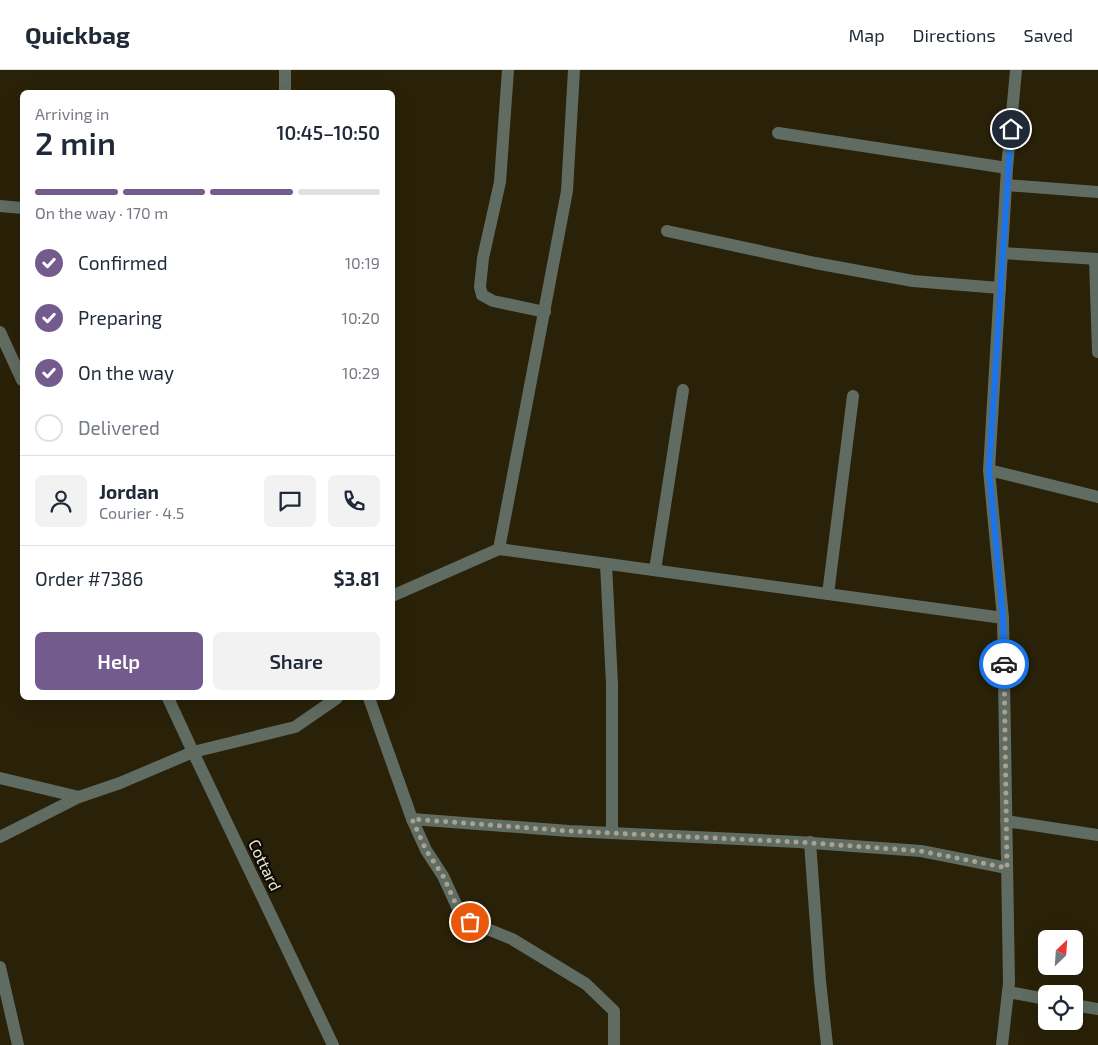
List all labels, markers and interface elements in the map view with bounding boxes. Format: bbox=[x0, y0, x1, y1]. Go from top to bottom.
text: Quickbag bbox=[25, 20, 130, 49]
text: Map bbox=[848, 24, 885, 46]
text: Directions bbox=[913, 24, 996, 46]
text: Saved bbox=[1024, 24, 1073, 46]
text: Arriving in bbox=[35, 104, 109, 123]
pin bbox=[990, 108, 1032, 150]
icon: home bbox=[997, 115, 1025, 143]
text: 10:45–10:50 bbox=[276, 121, 380, 144]
text: 2 min bbox=[35, 123, 116, 161]
text: On the way · 170 m bbox=[35, 203, 168, 222]
icon: check bbox=[35, 249, 63, 277]
text: Confirmed bbox=[78, 251, 168, 274]
text: 10:19 bbox=[345, 253, 380, 272]
icon: check bbox=[35, 304, 63, 332]
text: Preparing bbox=[78, 306, 162, 329]
text: 10:20 bbox=[342, 308, 380, 327]
icon: check bbox=[35, 359, 63, 387]
text: On the way bbox=[78, 361, 174, 384]
text: 10:29 bbox=[342, 363, 380, 382]
text: Delivered bbox=[78, 416, 160, 439]
button: person bbox=[35, 475, 87, 527]
button: chat bbox=[264, 475, 316, 527]
button: phone bbox=[328, 475, 380, 527]
text: Jordan bbox=[99, 480, 159, 503]
text: Courier · 4.5 bbox=[99, 503, 184, 522]
text: Order #7386 bbox=[35, 567, 143, 590]
text: $3.81 bbox=[334, 567, 380, 590]
button: Help bbox=[35, 632, 203, 690]
button: Share bbox=[213, 632, 380, 690]
courier bbox=[979, 639, 1029, 689]
icon: car bbox=[990, 650, 1018, 678]
street label: Cottard bbox=[245, 836, 286, 893]
pin bbox=[449, 901, 491, 943]
icon: bag bbox=[456, 908, 484, 936]
north arrow bbox=[1038, 930, 1082, 975]
map controls bbox=[1038, 930, 1083, 1030]
button: locate bbox=[1038, 985, 1083, 1030]

